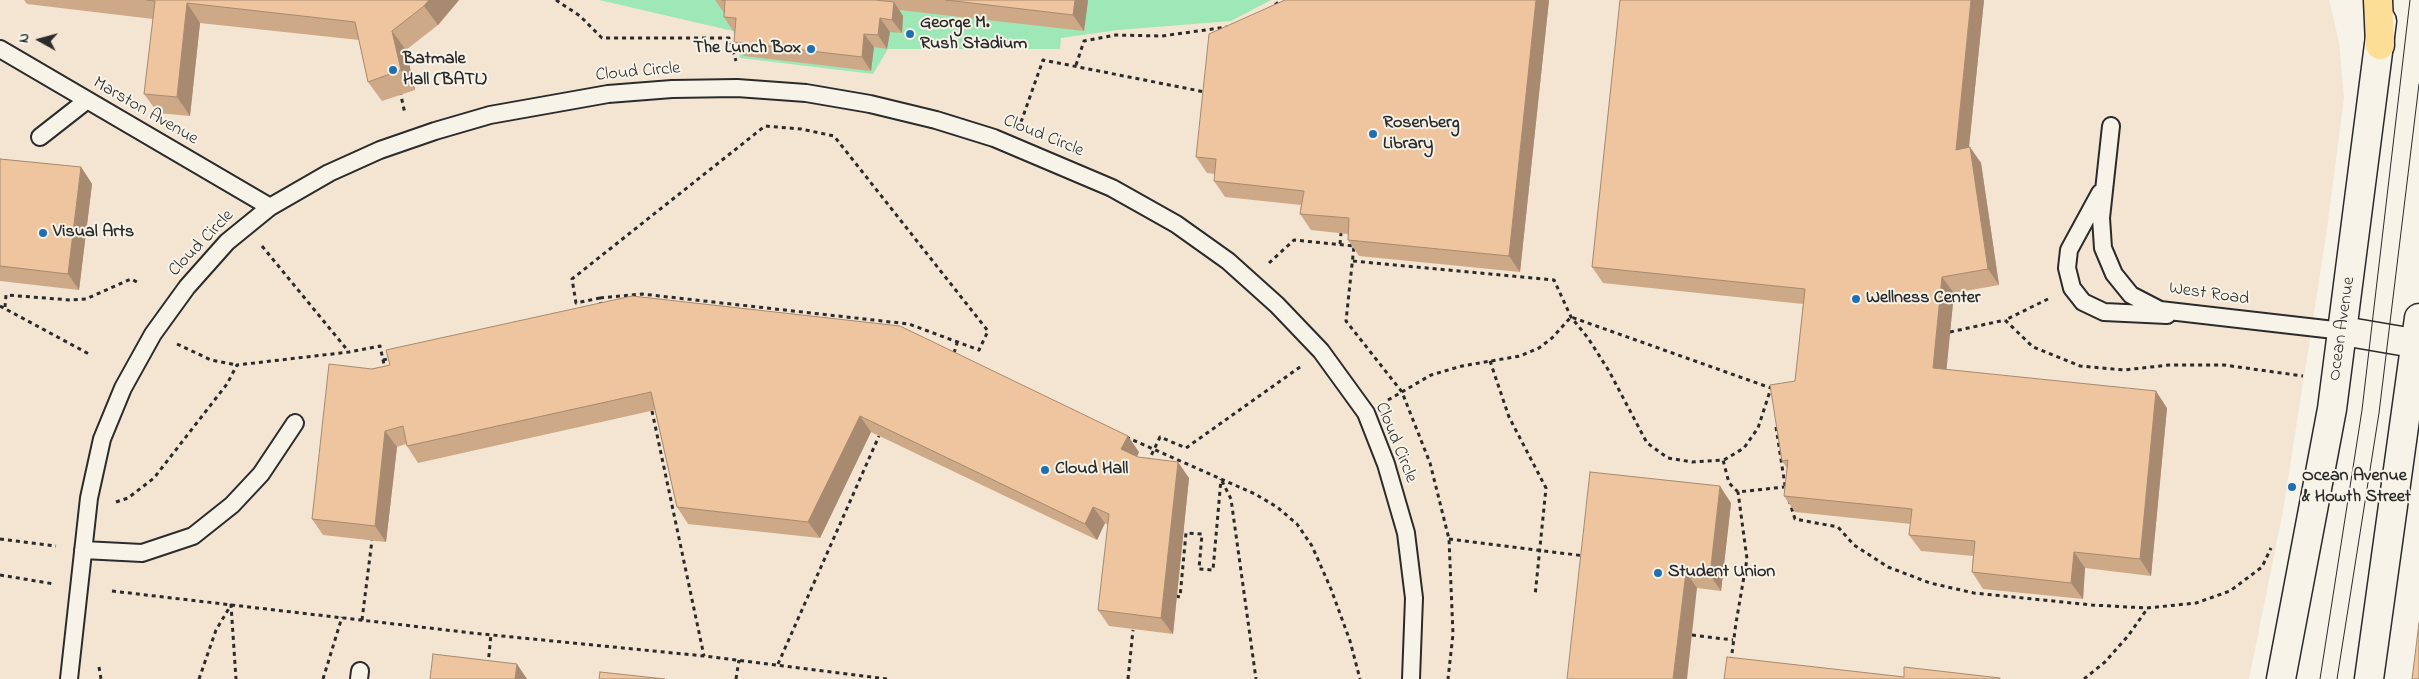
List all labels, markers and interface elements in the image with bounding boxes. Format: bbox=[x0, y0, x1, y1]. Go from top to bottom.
place label: George M. Rush Stadium bbox=[920, 13, 1027, 56]
north arrow bbox=[15, 15, 65, 65]
marker: George M. Rush Stadium bbox=[904, 28, 916, 40]
text: N bbox=[14, 32, 36, 44]
place label: The Lunch Box bbox=[693, 38, 801, 60]
marker: The Lunch Box bbox=[805, 43, 817, 55]
place label: Batmale Hall (BATL) bbox=[403, 49, 487, 92]
street label: Cloud Circle bbox=[595, 59, 681, 87]
marker: Batmale Hall (BATL) bbox=[387, 64, 399, 76]
street label: Marston Avenue bbox=[89, 73, 201, 151]
street label: Cloud Circle bbox=[1000, 111, 1086, 163]
place label: Rosenberg Library bbox=[1383, 113, 1460, 156]
marker: Rosenberg Library bbox=[1367, 128, 1379, 140]
street label: Cloud Circle bbox=[165, 206, 239, 282]
place label: Visual Arts bbox=[53, 222, 134, 244]
marker: Visual Arts bbox=[37, 227, 49, 239]
street label: Ocean Avenue bbox=[2325, 276, 2361, 382]
street label: West Road bbox=[2167, 279, 2251, 311]
place label: Wellness Center bbox=[1866, 288, 1980, 310]
marker: Wellness Center bbox=[1850, 293, 1862, 305]
street label: Cloud Circle bbox=[1369, 400, 1421, 486]
place label: Cloud Hall bbox=[1055, 459, 1128, 481]
marker: Cloud Hall bbox=[1039, 464, 1051, 476]
place label: Ocean Avenue & Howth Street bbox=[2302, 466, 2411, 508]
marker: Ocean Avenue & Howth Street bbox=[2286, 481, 2298, 493]
place label: Student Union bbox=[1668, 562, 1775, 584]
marker: Student Union bbox=[1652, 567, 1664, 579]

